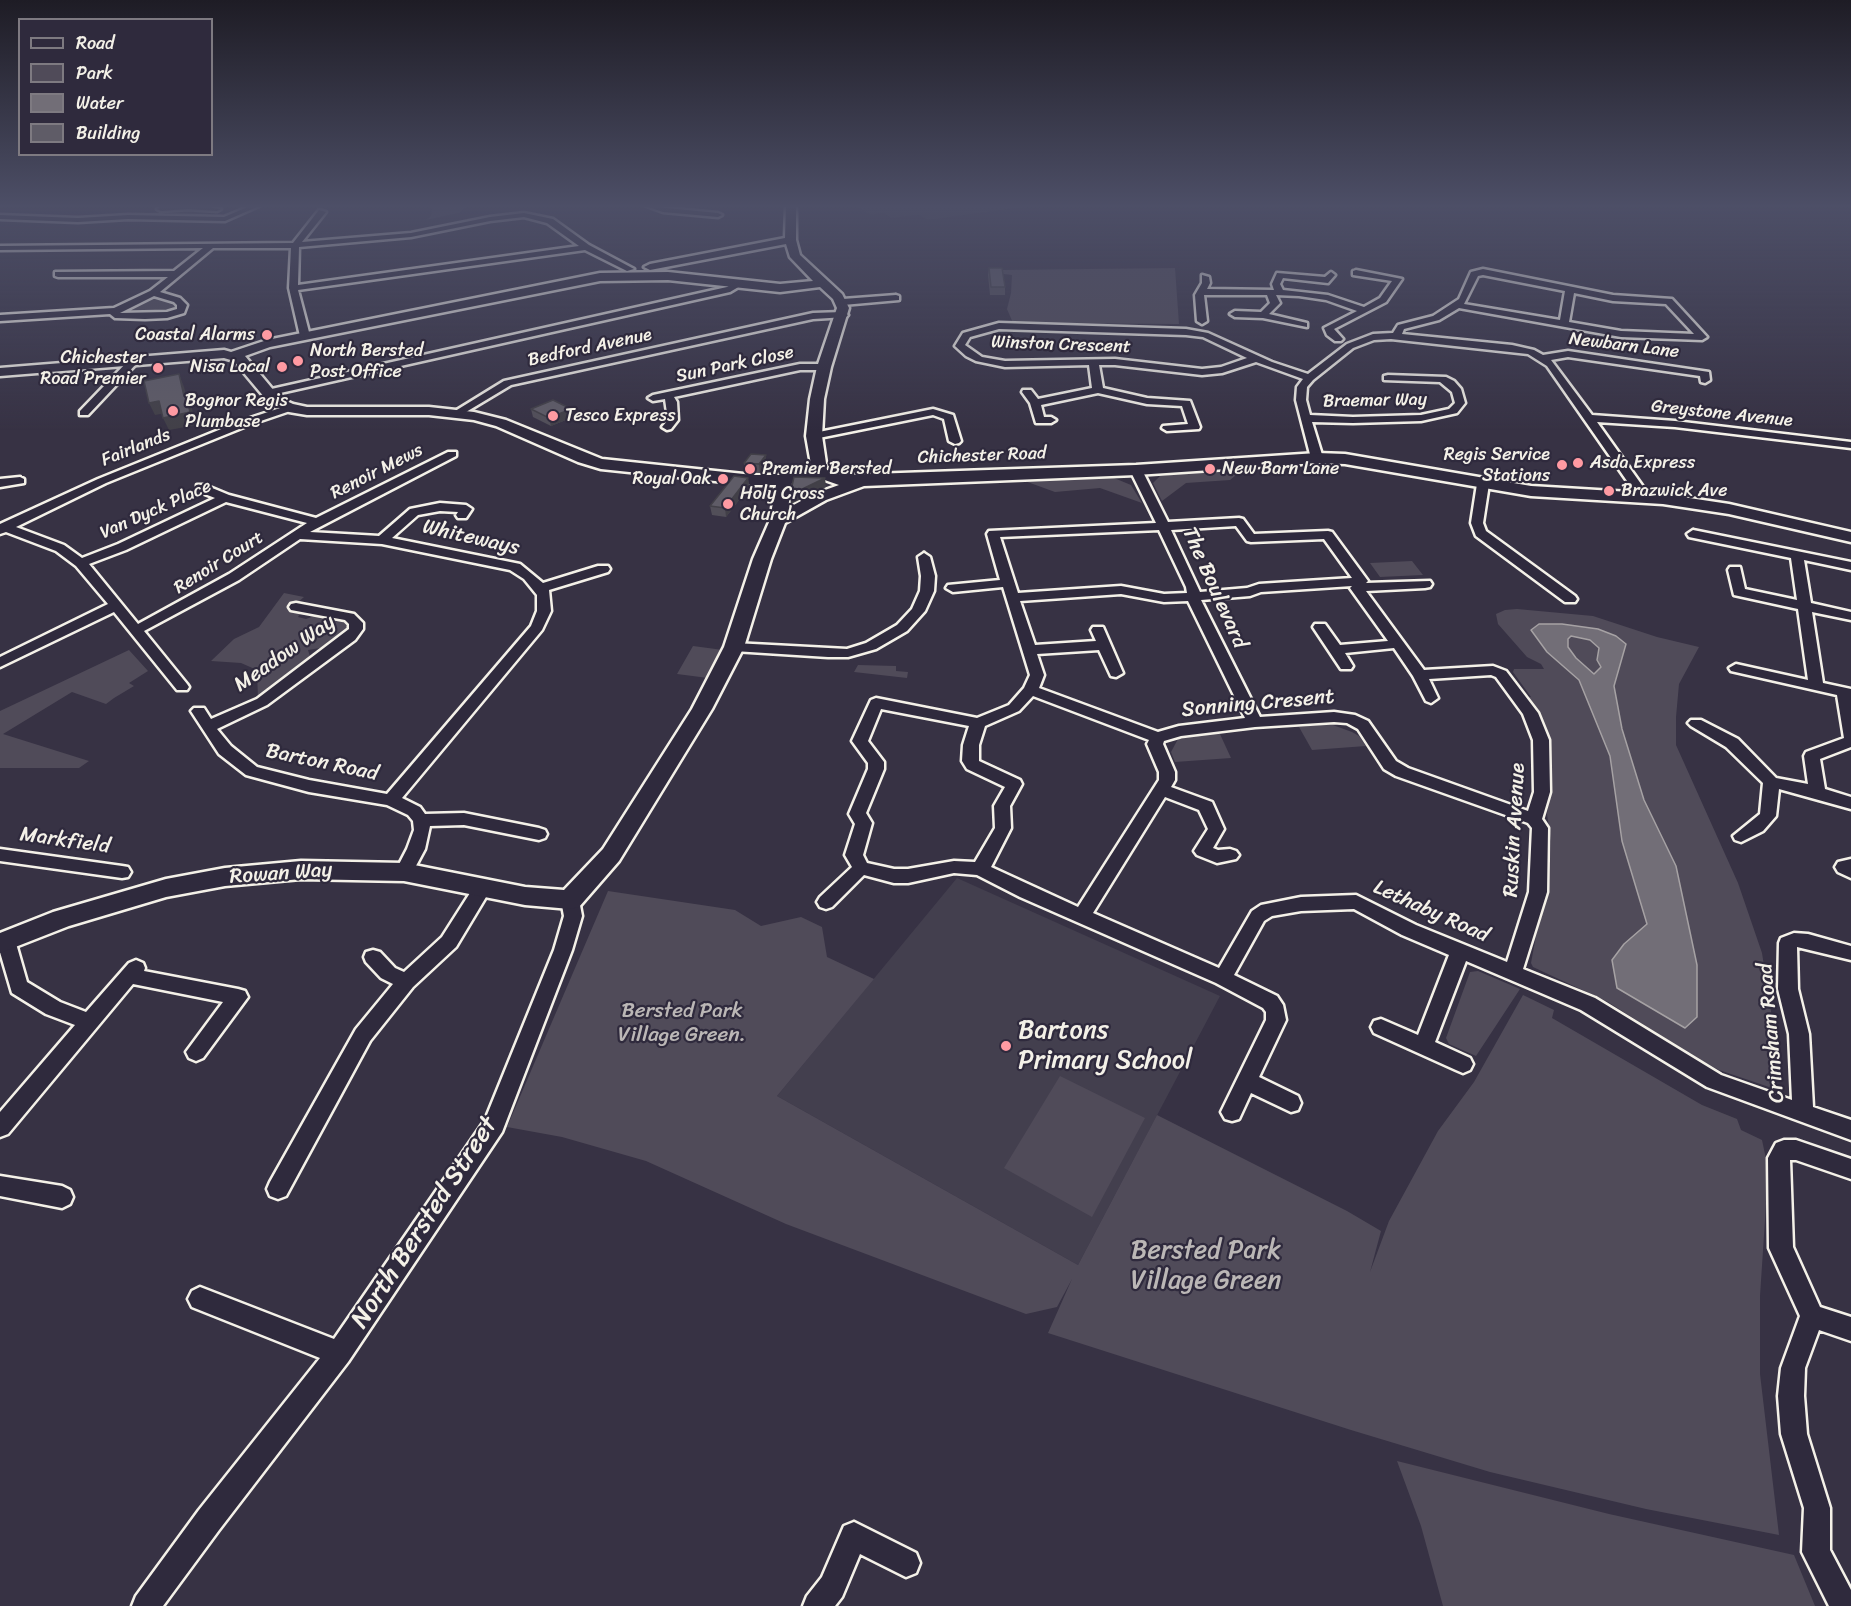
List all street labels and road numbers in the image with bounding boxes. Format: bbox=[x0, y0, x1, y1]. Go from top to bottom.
street label: Bedford Avenue bbox=[526, 324, 654, 372]
street label: Newbarn Lane bbox=[1568, 329, 1680, 363]
street label: Winston Crescent bbox=[991, 332, 1131, 358]
street label: Sun Park Close bbox=[674, 342, 796, 388]
street label: Braemar Way bbox=[1323, 389, 1427, 413]
street label: Greystone Avenue bbox=[1650, 396, 1794, 432]
street label: Fairlands bbox=[98, 424, 174, 472]
street label: Renoir Mews bbox=[327, 440, 427, 504]
street label: Chichester Road bbox=[917, 443, 1047, 469]
street label: Van Dyck Place bbox=[97, 476, 215, 544]
street label: Whiteways bbox=[420, 515, 522, 561]
street label: The Boulevard bbox=[1176, 523, 1252, 653]
street label: Renoir Court bbox=[170, 527, 268, 599]
street label: Meadow Way bbox=[230, 610, 340, 698]
street label: Sonning Cresent bbox=[1181, 685, 1335, 723]
street label: Barton Road bbox=[264, 739, 380, 787]
street label: Ruskin Avenue bbox=[1499, 762, 1531, 898]
street label: Markfield bbox=[18, 822, 112, 860]
street label: Rowan Way bbox=[229, 858, 333, 890]
street label: Lethaby Road bbox=[1369, 875, 1493, 949]
street label: Crimsham Road bbox=[1753, 962, 1791, 1104]
street label: North Bersted Street bbox=[345, 1111, 505, 1335]

